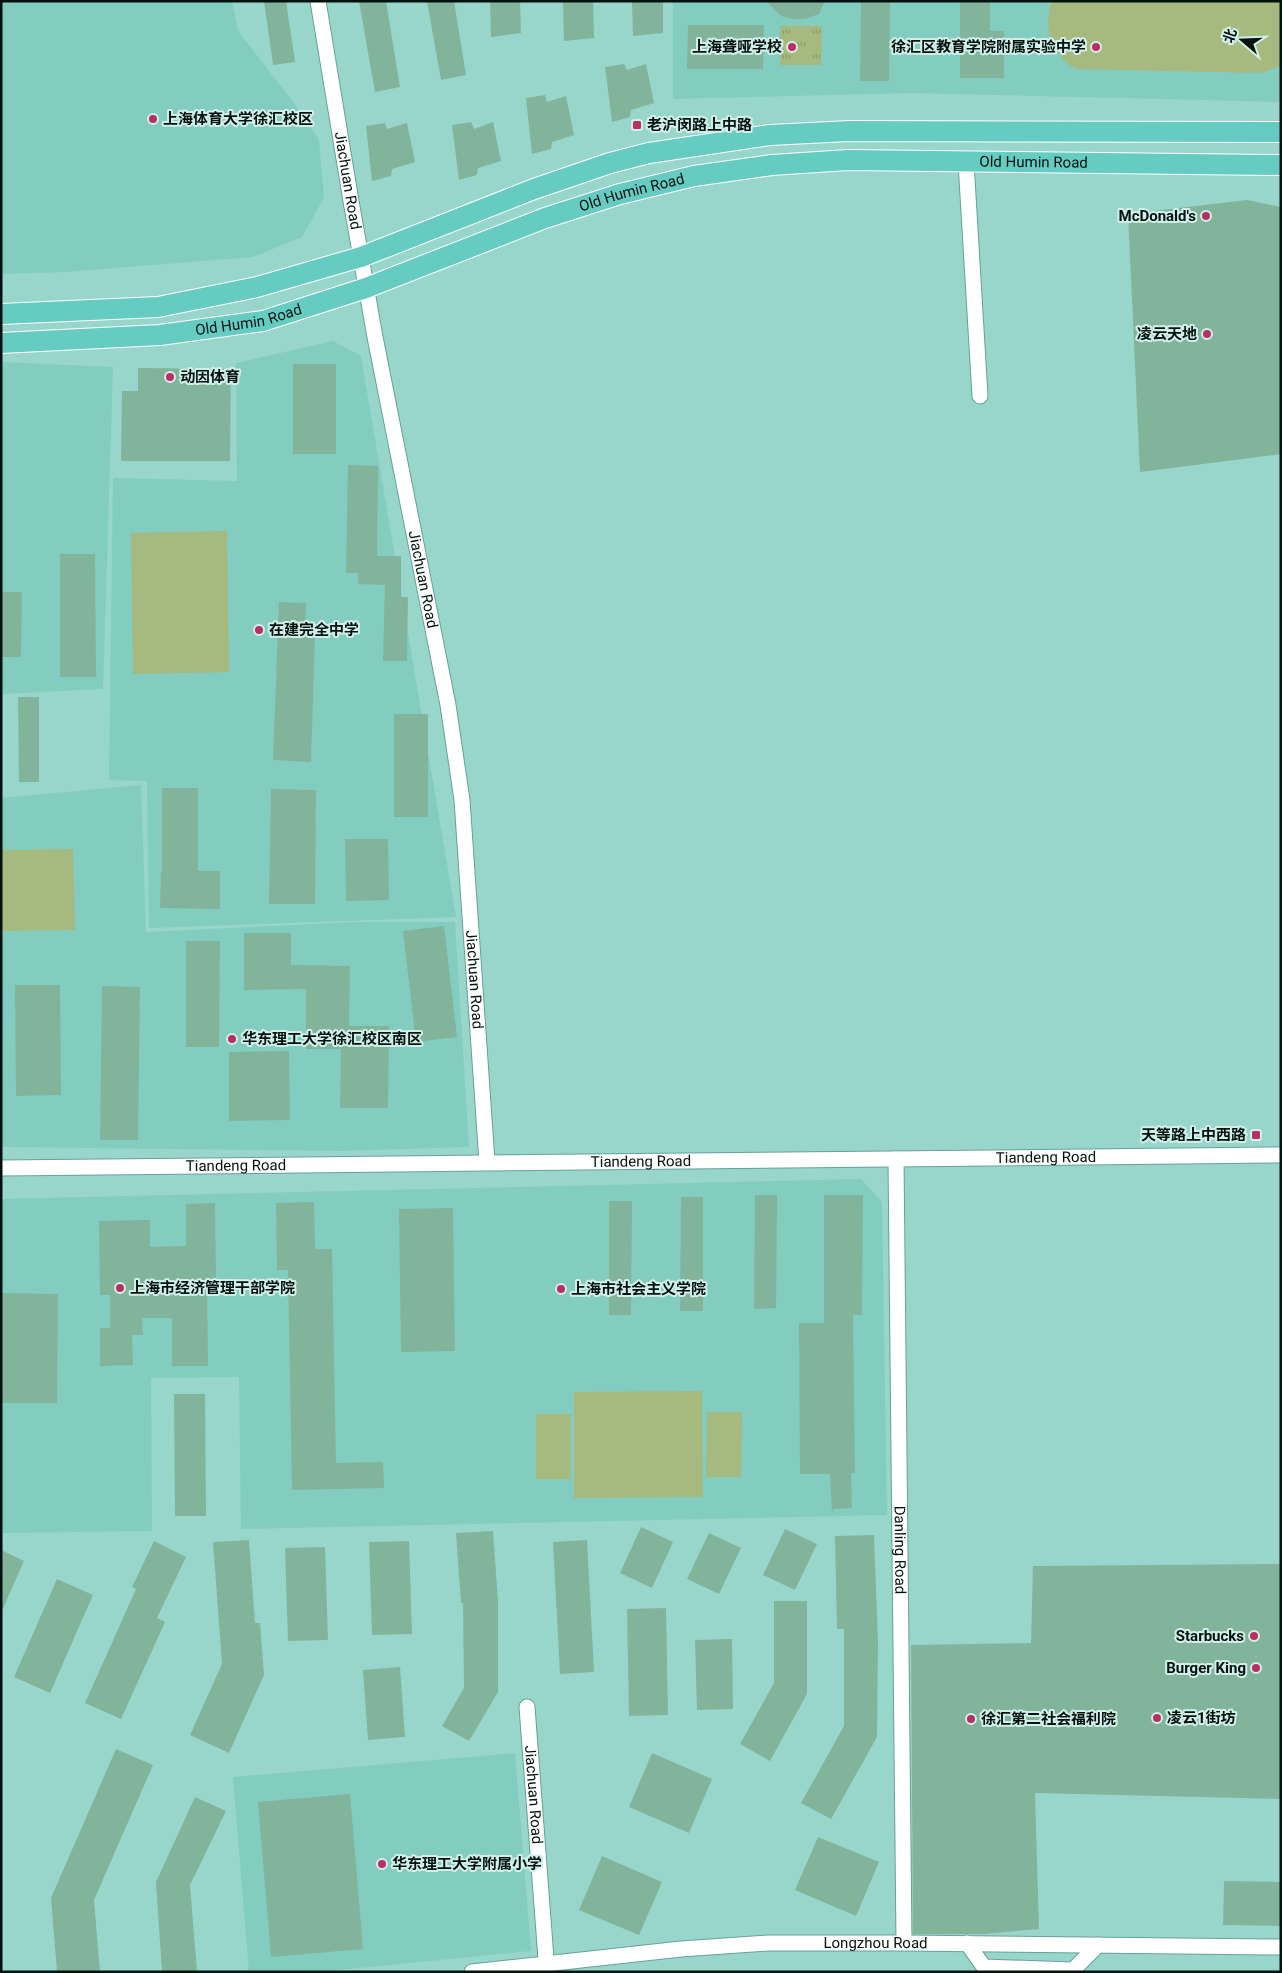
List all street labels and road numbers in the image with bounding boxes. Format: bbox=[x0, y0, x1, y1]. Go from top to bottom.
street label: Jiachuan Road bbox=[331, 130, 365, 231]
street label: Old Humin Road bbox=[979, 153, 1088, 172]
street label: Old Humin Road bbox=[577, 170, 686, 216]
street label: Old Humin Road bbox=[194, 300, 304, 339]
street label: Jiachuan Road bbox=[405, 529, 442, 630]
street label: Jiachuan Road bbox=[462, 929, 487, 1030]
street label: Tiandeng Road bbox=[996, 1148, 1096, 1167]
street label: Tiandeng Road bbox=[591, 1152, 691, 1171]
street label: Tiandeng Road bbox=[186, 1156, 286, 1175]
street label: Danling Road bbox=[891, 1506, 909, 1594]
street label: Jiachuan Road bbox=[521, 1745, 546, 1845]
street label: Longzhou Road bbox=[823, 1934, 928, 1952]

